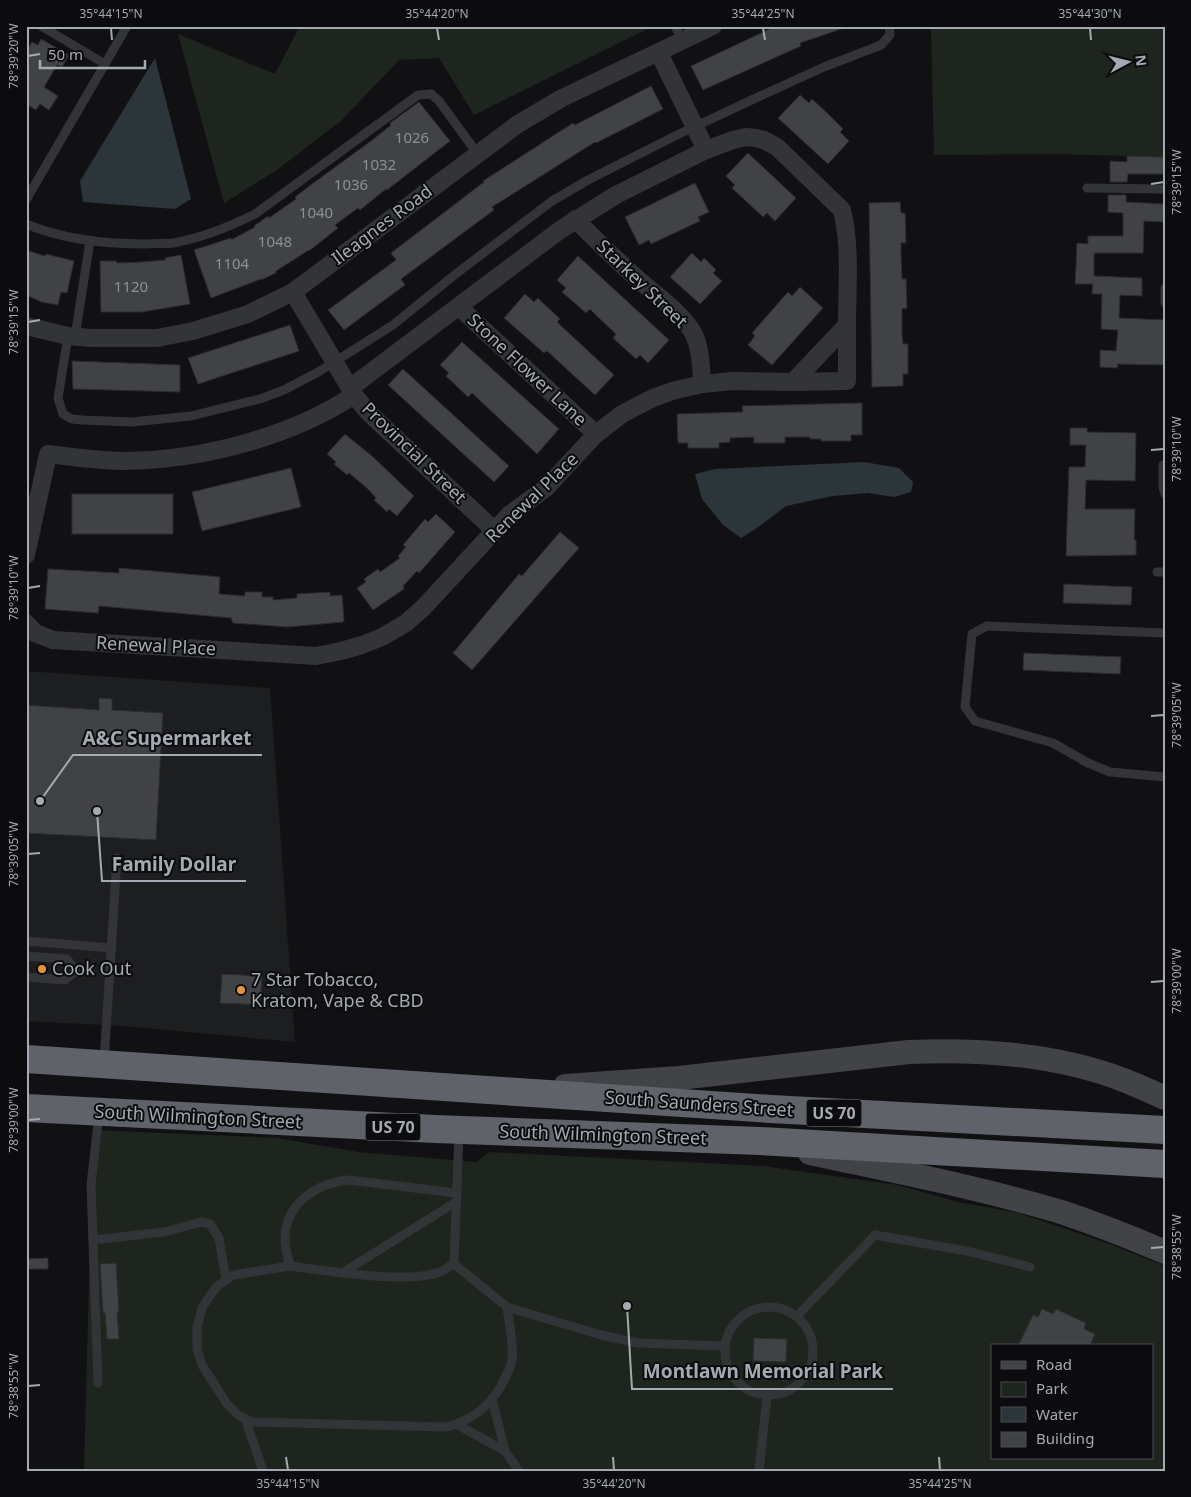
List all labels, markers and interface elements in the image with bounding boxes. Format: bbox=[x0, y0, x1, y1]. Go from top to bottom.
text: 35°44'15"N bbox=[79, 5, 143, 22]
text: 35°44'20"N bbox=[405, 5, 469, 22]
text: 35°44'25"N bbox=[731, 5, 795, 22]
text: 35°44'30"N bbox=[1058, 5, 1122, 22]
text: 78°39'20"W bbox=[5, 23, 22, 89]
scale bar bbox=[40, 38, 145, 70]
north arrow bbox=[1104, 38, 1154, 88]
text: 50 m bbox=[48, 44, 83, 64]
text: N bbox=[1131, 54, 1152, 67]
house number: 1026 bbox=[395, 127, 429, 147]
text: 78°39'15"W bbox=[1168, 149, 1185, 215]
house number: 1032 bbox=[362, 154, 396, 174]
house number: 1036 bbox=[334, 174, 368, 194]
street label: Ileagnes Road bbox=[326, 179, 437, 270]
house number: 1040 bbox=[299, 202, 333, 222]
house number: 1048 bbox=[258, 231, 292, 251]
street label: Starkey Street bbox=[592, 234, 694, 333]
house number: 1104 bbox=[215, 253, 250, 273]
house number: 1120 bbox=[114, 276, 148, 296]
text: 78°39'15"W bbox=[5, 289, 22, 355]
street label: Stone Flower Lane bbox=[463, 308, 593, 431]
street label: Provincial Street bbox=[357, 396, 472, 509]
text: 78°39'10"W bbox=[1168, 416, 1185, 482]
street label: Renewal Place bbox=[480, 447, 583, 548]
text: 78°39'10"W bbox=[5, 555, 22, 621]
street label: Renewal Place bbox=[95, 630, 217, 660]
text: 78°39'05"W bbox=[1168, 682, 1185, 748]
callout: A&C Supermarket bbox=[73, 721, 262, 755]
text: A&C Supermarket bbox=[83, 725, 251, 751]
text: 78°39'05"W bbox=[5, 821, 22, 887]
callout: Family Dollar bbox=[102, 847, 246, 881]
text: Family Dollar bbox=[112, 851, 237, 877]
text: 78°39'00"W bbox=[1168, 948, 1185, 1014]
place label: Cook Out bbox=[52, 956, 132, 980]
marker: Cook Out bbox=[36, 963, 48, 975]
place label: 7 Star Tobacco, Kratom, Vape & CBD bbox=[251, 967, 424, 1012]
marker: 7 Star Tobacco, Kratom, Vape & CBD bbox=[235, 984, 247, 996]
street label: South Saunders Street bbox=[604, 1084, 794, 1122]
text: 78°39'00"W bbox=[5, 1087, 22, 1153]
street label: South Wilmington Street bbox=[94, 1099, 303, 1133]
road number: US 70 bbox=[806, 1100, 862, 1126]
road number: US 70 bbox=[366, 1114, 420, 1140]
street label: South Wilmington Street bbox=[499, 1118, 708, 1150]
text: 78°38'55"W bbox=[1168, 1214, 1185, 1280]
legend bbox=[991, 1344, 1154, 1460]
text: 78°38'55"W bbox=[5, 1353, 22, 1419]
text: Road bbox=[1036, 1354, 1072, 1374]
callout: Montlawn Memorial Park bbox=[632, 1355, 893, 1389]
text: Montlawn Memorial Park bbox=[643, 1358, 883, 1384]
text: Park bbox=[1036, 1378, 1068, 1398]
text: Water bbox=[1036, 1404, 1078, 1424]
text: Building bbox=[1036, 1428, 1094, 1448]
text: 35°44'15"N bbox=[256, 1475, 320, 1492]
text: 35°44'20"N bbox=[582, 1475, 646, 1492]
text: 35°44'25"N bbox=[908, 1475, 972, 1492]

